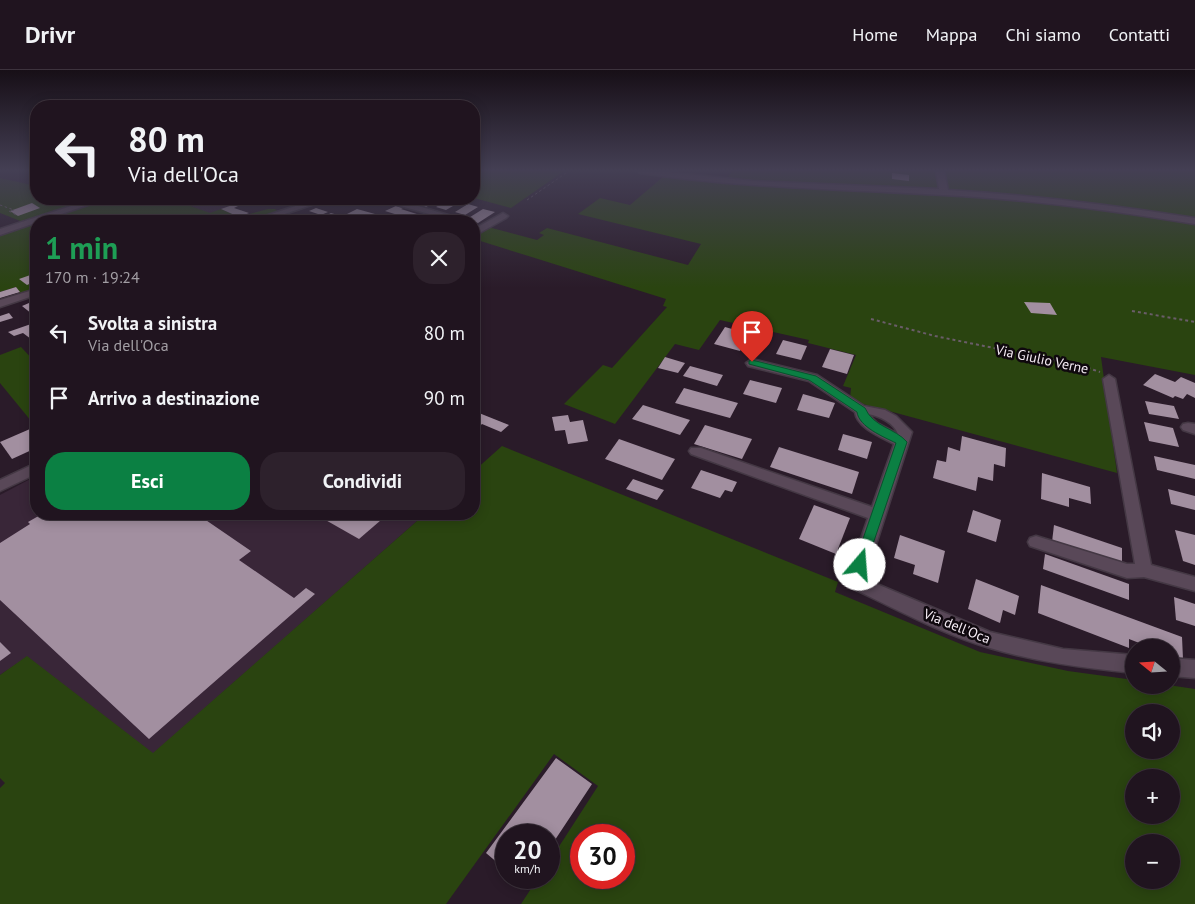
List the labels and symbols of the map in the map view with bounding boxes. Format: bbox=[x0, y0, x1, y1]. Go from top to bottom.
pin bbox=[731, 311, 773, 362]
street label: Via Giulio Verne bbox=[993, 340, 1090, 378]
position arrow bbox=[833, 538, 885, 590]
street label: Via dell'Oca bbox=[920, 604, 993, 648]
north arrow bbox=[1125, 639, 1180, 694]
speed limit sign: 30 bbox=[570, 824, 635, 889]

